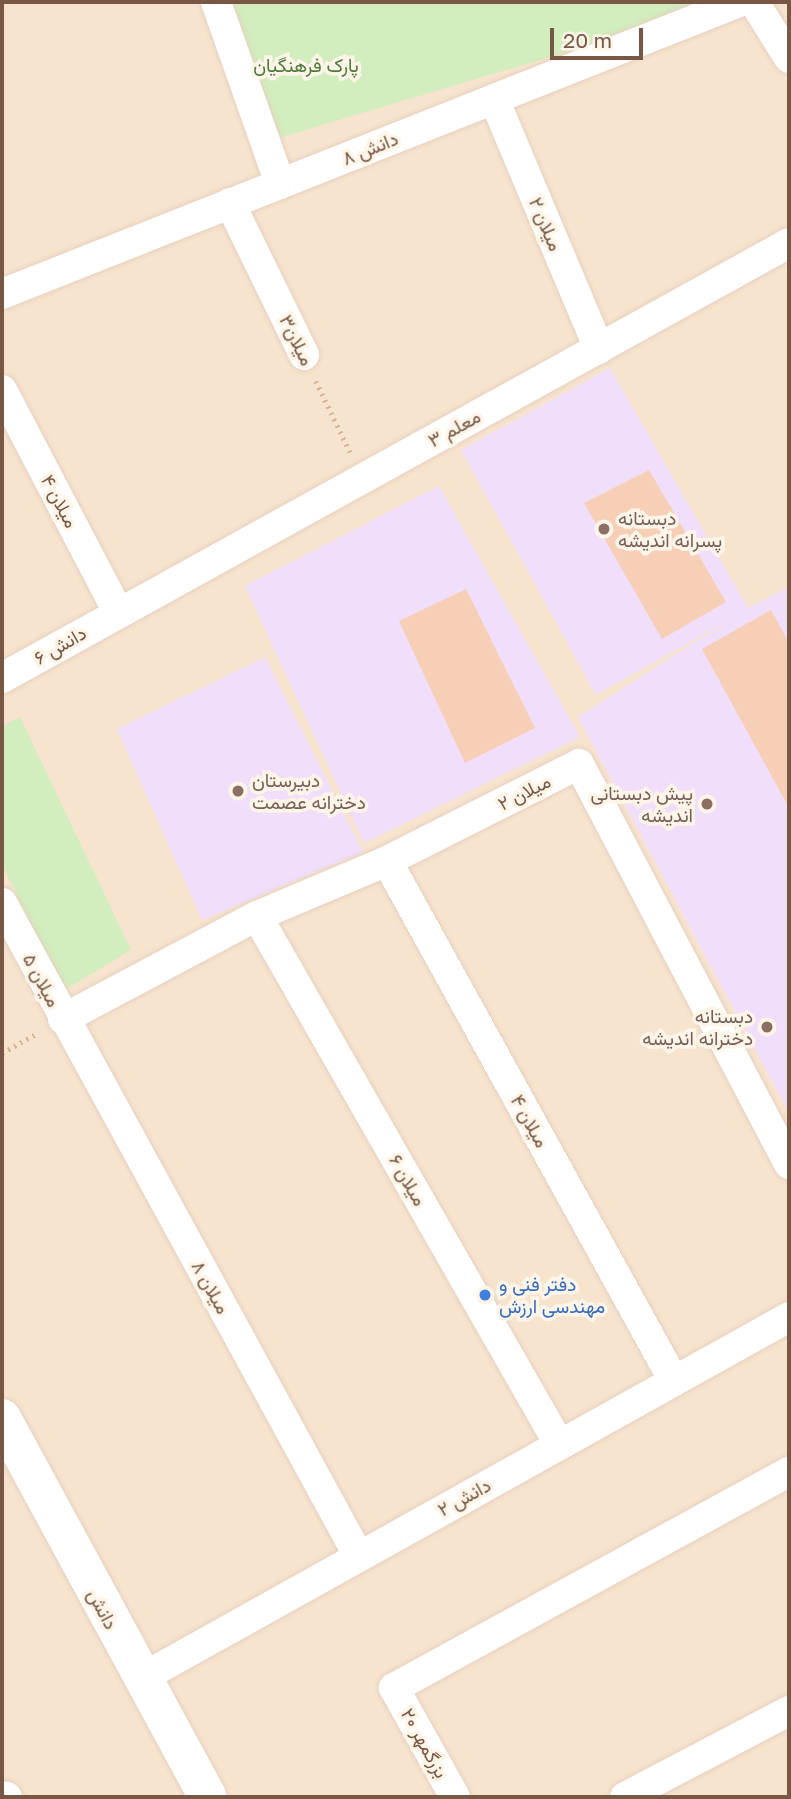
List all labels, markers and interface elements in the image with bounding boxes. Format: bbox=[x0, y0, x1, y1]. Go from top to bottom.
scale bar bbox=[553, 14, 646, 58]
text: 20 m bbox=[563, 27, 612, 53]
park label: پارک فرهنگیان bbox=[253, 54, 359, 76]
street label: دانش ۸ bbox=[339, 127, 401, 169]
street label: میلان ۲ bbox=[525, 194, 567, 254]
street label: میلان۳ bbox=[275, 311, 319, 369]
street label: معلم ۳ bbox=[424, 404, 484, 452]
street label: میلان ۴ bbox=[37, 471, 83, 531]
place label: دبستانه پسرانه اندیشه bbox=[618, 507, 722, 551]
marker: دبستانه پسرانه اندیشه bbox=[596, 521, 612, 537]
street label: دانش ۶ bbox=[30, 621, 90, 669]
place label: دبیرستان دخترانه عصمت bbox=[252, 769, 366, 813]
street label: میلان ۲ bbox=[494, 769, 554, 815]
place label: پیش دبستانی اندیشه bbox=[591, 782, 693, 826]
marker: دبیرستان دخترانه عصمت bbox=[230, 783, 246, 799]
marker: پیش دبستانی اندیشه bbox=[699, 796, 715, 812]
street label: میلان ۵ bbox=[18, 949, 66, 1011]
place label: دبستانه دخترانه اندیشه bbox=[642, 1005, 753, 1049]
marker: دبستانه دخترانه اندیشه bbox=[759, 1019, 775, 1035]
street label: میلان ۴ bbox=[506, 1091, 554, 1151]
street label: میلان ۶ bbox=[384, 1150, 432, 1210]
street label: میلان ۸ bbox=[187, 1256, 235, 1318]
place label: دفتر فنی و مهندسی ارزش bbox=[499, 1273, 605, 1317]
marker: دفتر فنی و مهندسی ارزش bbox=[477, 1287, 493, 1303]
street label: دانش ۲ bbox=[433, 1473, 495, 1521]
street label: دانش bbox=[83, 1585, 123, 1633]
street label: بزرگمهر ۲۰ bbox=[397, 1704, 453, 1782]

